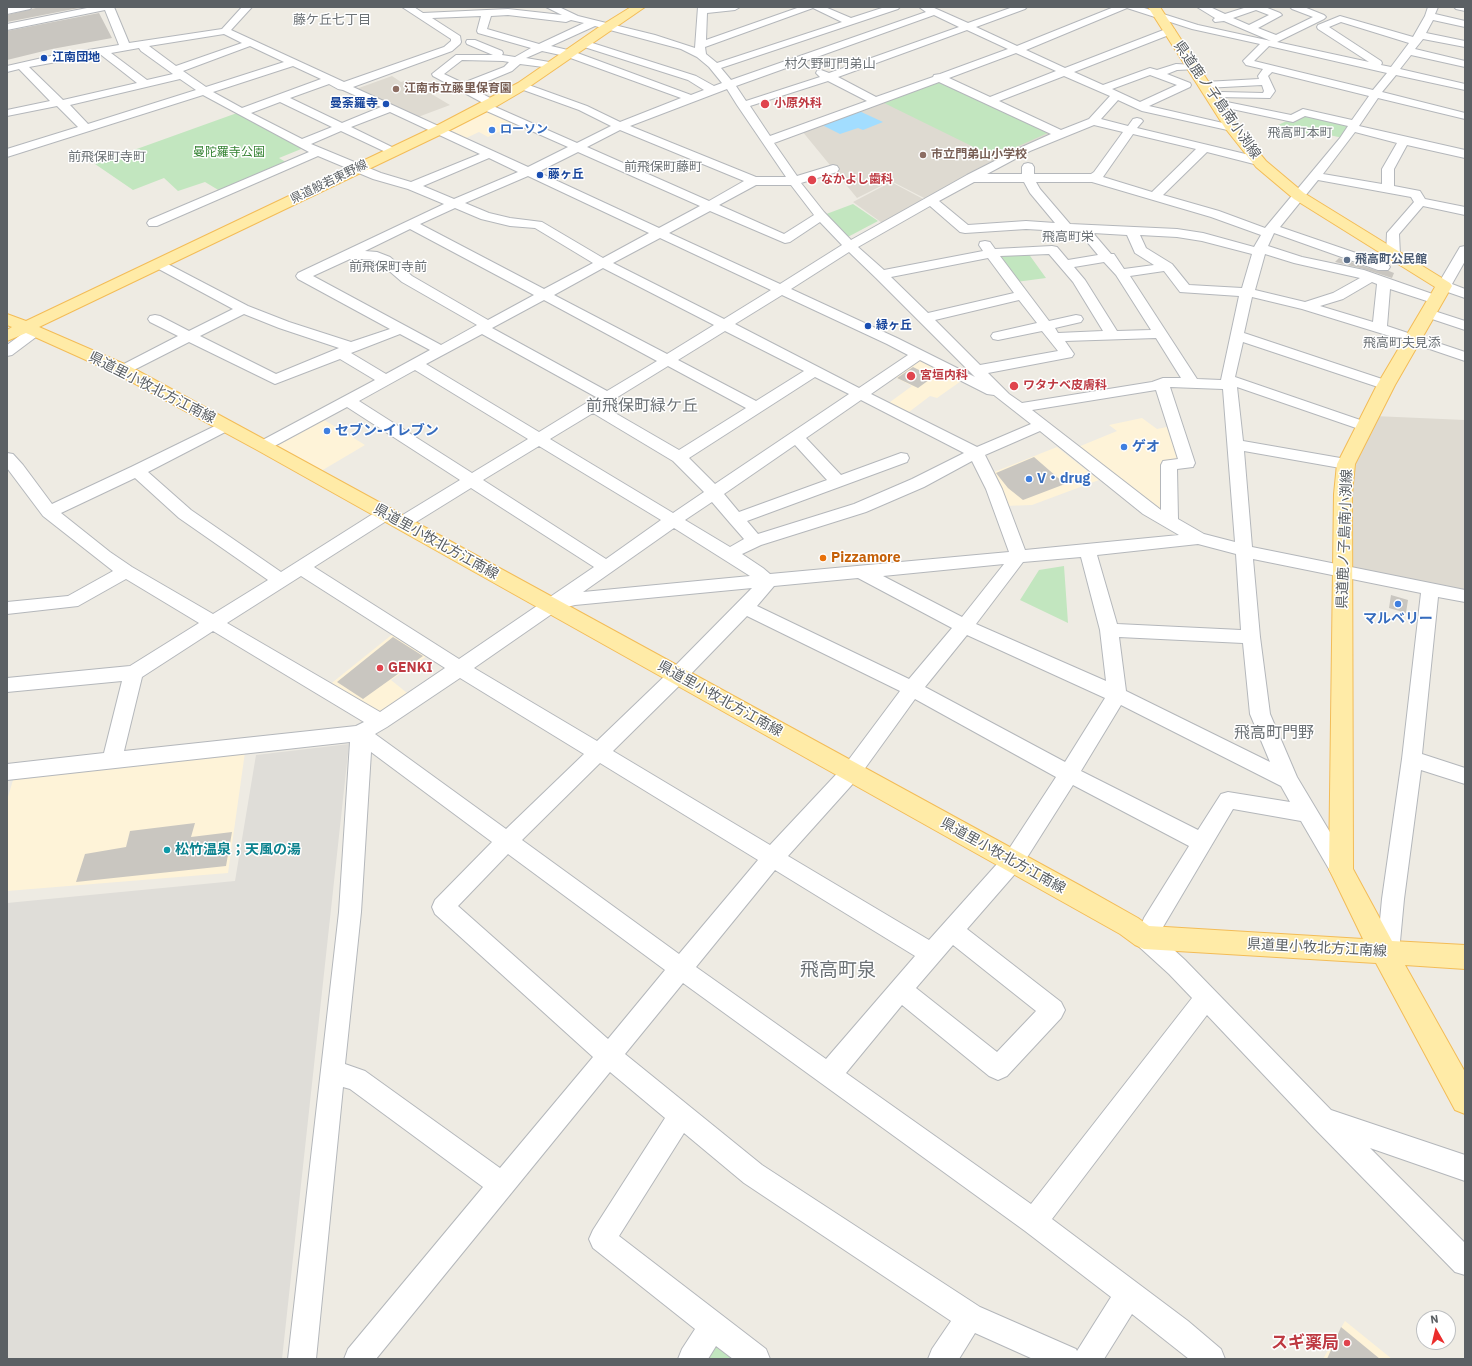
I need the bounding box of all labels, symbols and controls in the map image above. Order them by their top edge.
district label: 藤ケ丘七丁目 [293,12,371,28]
street label: 県道鹿ノ子島南小渕線 [1170,38,1264,162]
place label: 江南団地 [52,51,100,65]
marker: 江南団地 [39,53,49,63]
district label: 村久野町門弟山 [785,56,875,72]
place label: 江南市立藤里保育園 [404,82,512,96]
marker: 江南市立藤里保育園 [391,84,401,94]
place label: 曼荼羅寺 [330,97,378,111]
place label: 小原外科 [774,97,822,111]
marker: 小原外科 [759,98,771,110]
marker: 曼荼羅寺 [381,99,391,109]
place label: ローソン [500,123,548,137]
marker: ローソン [487,125,497,135]
district label: 飛高町本町 [1268,125,1332,141]
park label: 曼陀羅寺公園 [193,146,265,160]
place label: 市立門弟山小学校 [931,148,1027,162]
district label: 前飛保町寺町 [68,149,146,165]
marker: 市立門弟山小学校 [918,150,928,160]
street label: 県道般若東野線 [288,157,370,207]
district label: 前飛保町藤町 [624,159,702,175]
place label: 藤ヶ丘 [548,168,584,182]
marker: 藤ヶ丘 [535,170,545,180]
place label: なかよし歯科 [821,173,893,187]
marker: なかよし歯科 [806,174,818,186]
district label: 飛高町栄 [1042,229,1094,245]
place label: 飛高町公民館 [1355,253,1427,267]
marker: 飛高町公民館 [1342,255,1352,265]
district label: 前飛保町寺前 [349,259,427,275]
place label: 緑ヶ丘 [876,319,912,333]
marker: 緑ヶ丘 [863,321,873,331]
district label: 飛高町夫見添 [1363,335,1441,351]
street label: 県道里小牧北方江南線 [86,349,218,427]
place label: 宮垣内科 [920,369,968,383]
marker: 宮垣内科 [905,370,917,382]
place label: ワタナベ皮膚科 [1023,379,1107,393]
marker: ワタナベ皮膚科 [1008,380,1020,392]
district label: 前飛保町緑ケ丘 [586,396,698,416]
place label: セブン-イレブン [335,423,439,439]
marker: セブン-イレブン [322,426,332,436]
place label: ゲオ [1132,439,1160,455]
marker: ゲオ [1119,442,1129,452]
street label: 県道鹿ノ子島南小渕線 [1334,469,1356,609]
place label: V・drug [1037,471,1090,487]
marker: V・drug [1024,474,1034,484]
street label: 県道里小牧北方江南線 [371,501,501,583]
place label: Pizzamore [831,550,901,566]
marker: Pizzamore [818,553,828,563]
marker: マルベリー [1393,599,1403,609]
place label: マルベリー [1363,611,1433,627]
street label: 県道里小牧北方江南線 [655,658,785,740]
place label: GENKI [388,660,432,676]
marker: GENKI [375,663,385,673]
district label: 飛高町門野 [1234,723,1314,743]
street label: 県道里小牧北方江南線 [938,815,1068,897]
place label: 松竹温泉；天風の湯 [175,842,301,858]
marker: 松竹温泉；天風の湯 [162,845,172,855]
street label: 県道里小牧北方江南線 [1247,936,1387,960]
district label: 飛高町泉 [800,960,876,982]
north arrow [1416,1310,1456,1350]
text: N [1430,1312,1439,1327]
place label: スギ薬局 [1271,1333,1339,1353]
marker: スギ薬局 [1342,1338,1352,1348]

